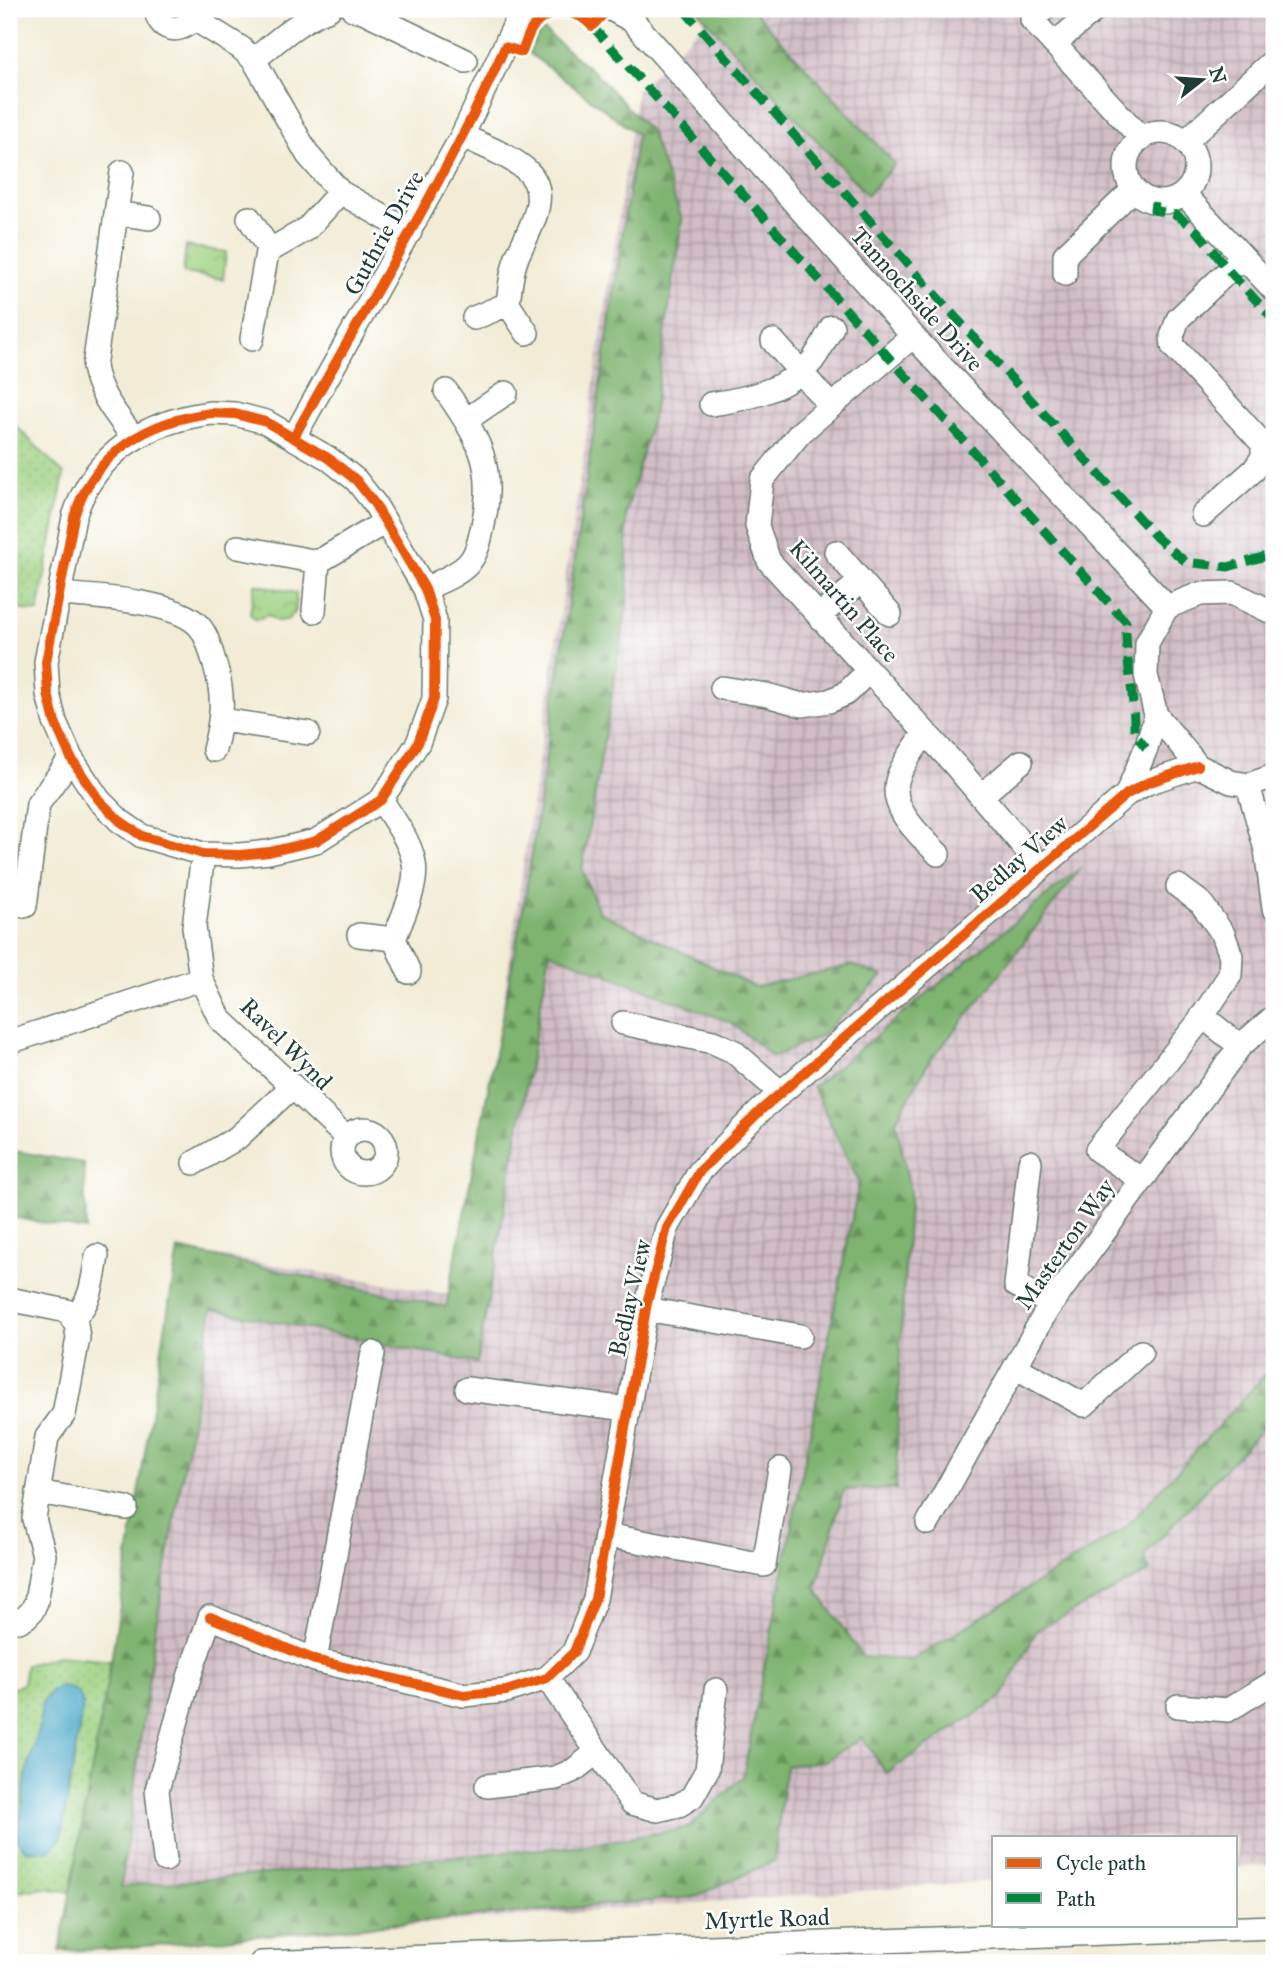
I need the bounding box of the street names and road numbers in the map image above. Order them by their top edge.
street label: Guthrie Drive [337,165,431,301]
street label: Tannochside Drive [844,220,990,378]
street label: Kilmartin Place [782,533,906,669]
street label: Bedlay View [964,808,1075,910]
street label: Ravel Wynd [234,992,338,1096]
street label: Masterton Way [1009,1172,1122,1315]
street label: Bedlay View [602,1235,658,1360]
street label: Myrtle Road [704,1902,830,1936]

